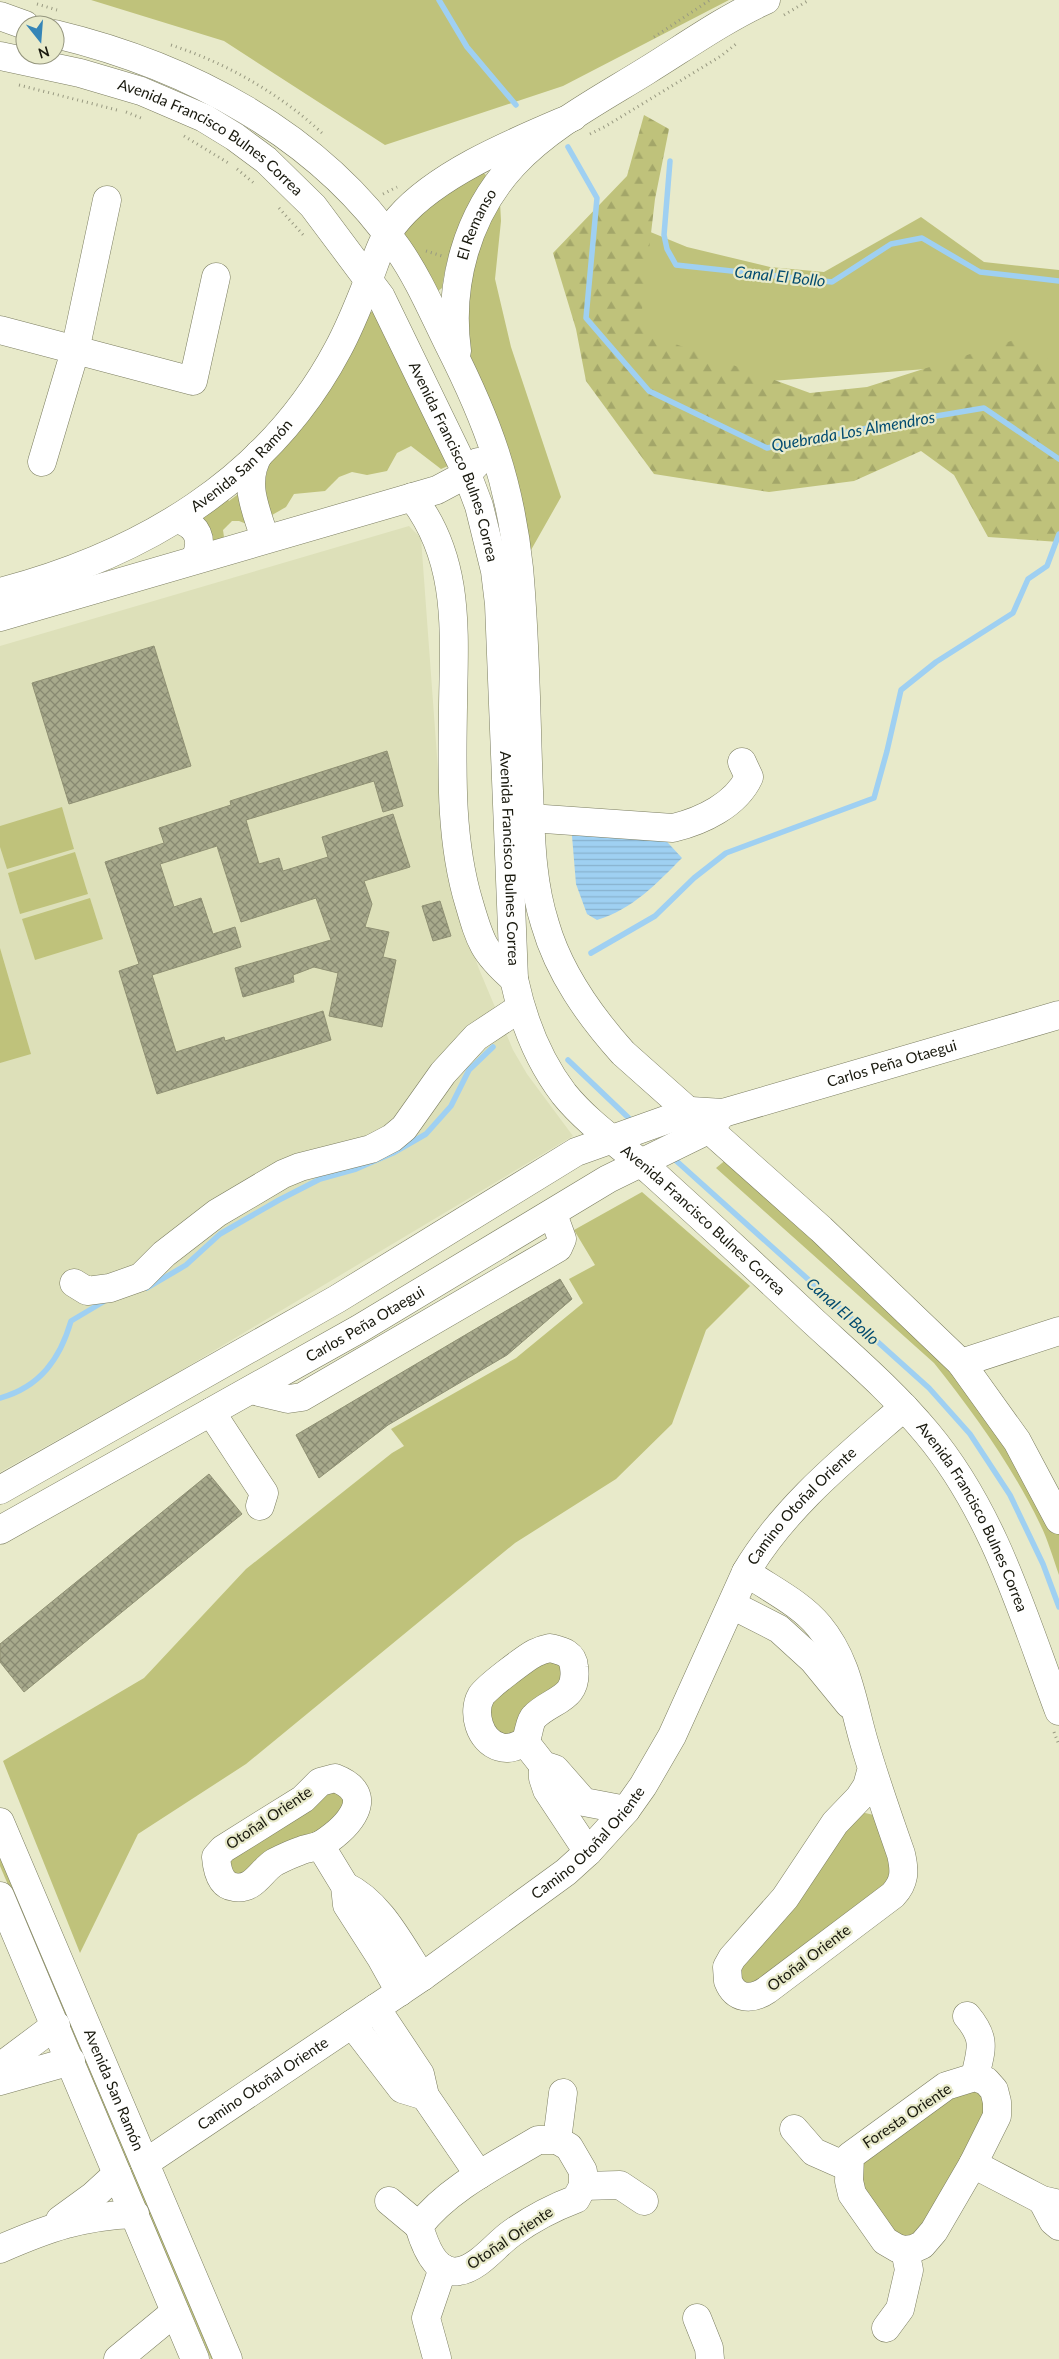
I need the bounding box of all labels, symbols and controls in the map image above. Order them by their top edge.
north arrow [15,15,65,65]
text: N [36,43,52,63]
street label: Avenida Francisco Bulnes Correa [116,75,307,199]
street label: El Remanso [452,185,500,262]
water label: Canal El Bollo [734,261,826,290]
street label: Avenida Francisco Bulnes Correa [406,359,502,564]
water label: Quebrada Los Almendros [770,407,937,454]
street label: Avenida San Ramón [187,415,295,515]
street label: Avenida Francisco Bulnes Correa [497,751,523,966]
street label: Carlos Peña Otaegui [825,1035,959,1090]
street label: Avenida Francisco Bulnes Correa [618,1141,789,1298]
water label: Canal El Bollo [803,1273,884,1348]
street label: Carlos Peña Otaegui [302,1282,427,1365]
street label: Avenida Francisco Bulnes Correa [913,1418,1032,1614]
street label: Camino Otoñal Oriente [743,1443,860,1568]
street label: Otoñal Oriente [222,1782,315,1852]
street label: Camino Otoñal Oriente [527,1782,648,1902]
street label: Otoñal Oriente [763,1920,854,1994]
street label: Avenida San Ramón [81,2026,148,2153]
street label: Camino Otoñal Oriente [194,2033,331,2133]
street label: Foresta Oriente [859,2079,954,2151]
street label: Otoñal Oriente [463,2202,556,2272]

